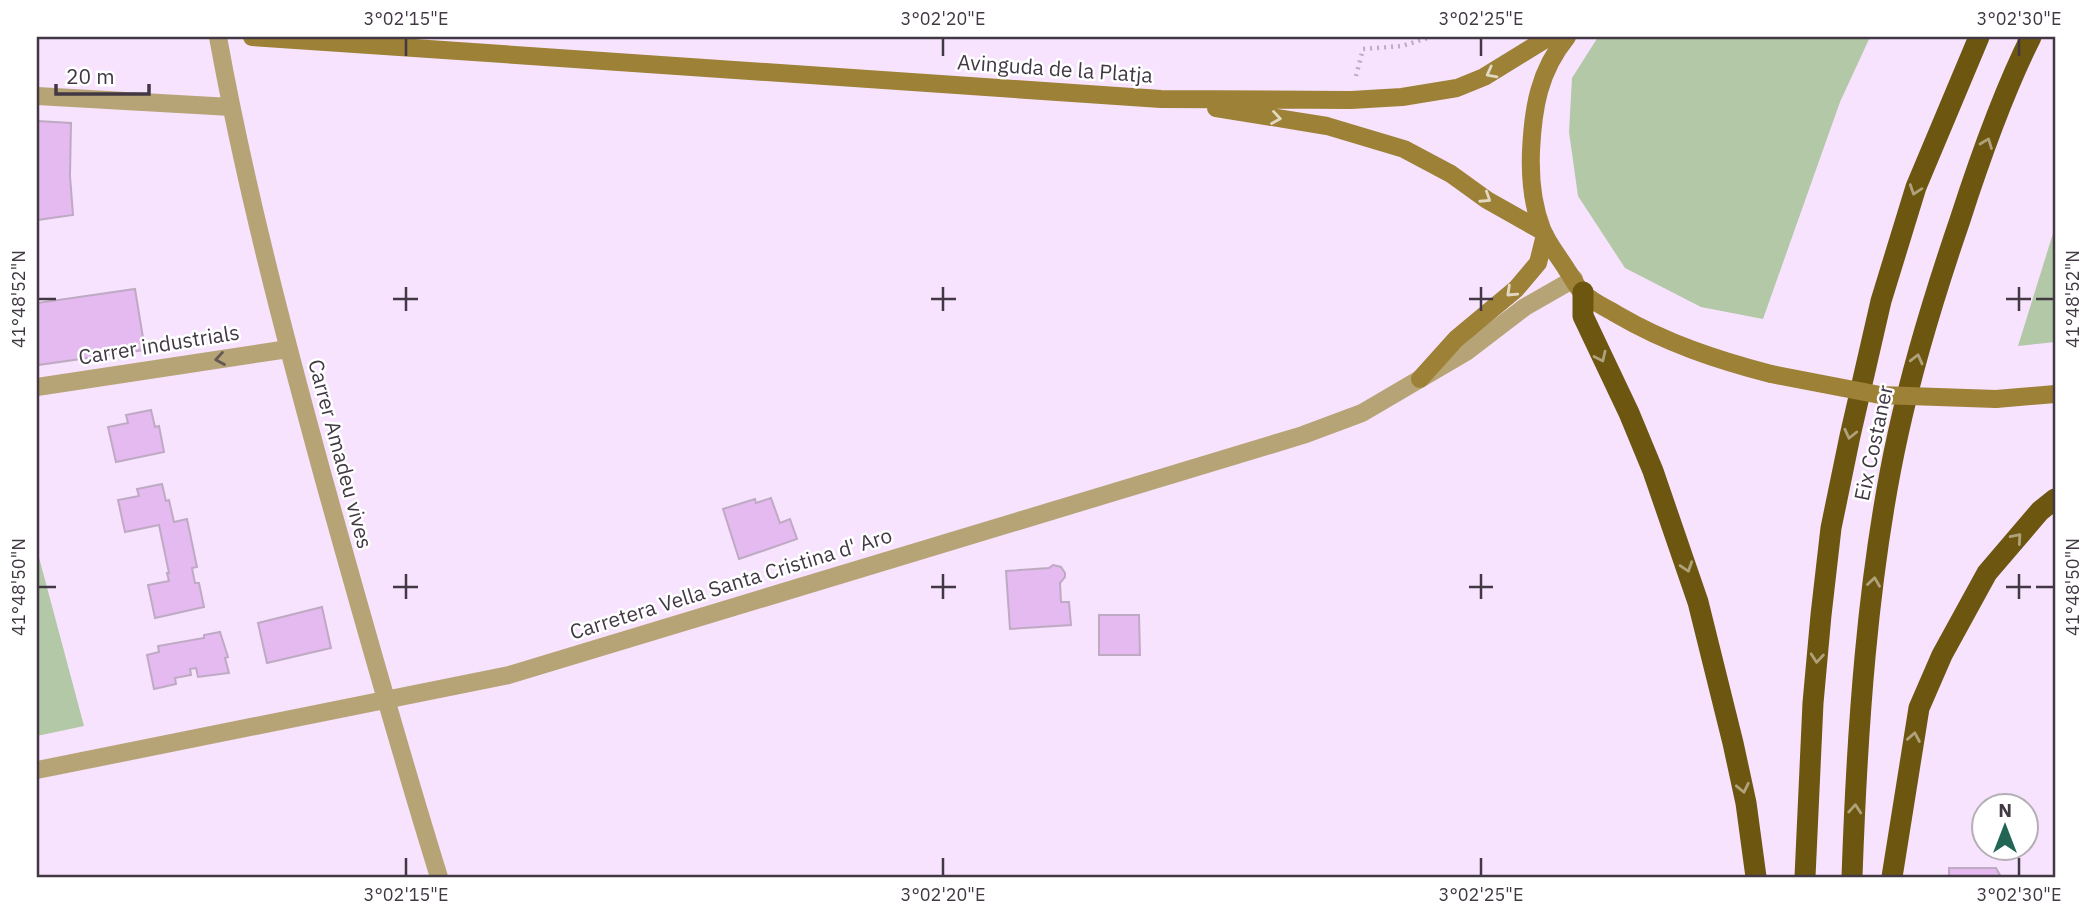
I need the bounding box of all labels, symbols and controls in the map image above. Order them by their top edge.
text: 3°02'15"E [364,7,448,30]
text: 3°02'20"E [901,7,985,30]
text: 3°02'25"E [1439,7,1523,30]
text: 3°02'30"E [1977,7,2061,30]
street label: Avinguda de la Platja [956,47,1154,89]
scale bar [56,52,149,96]
text: 20 m [66,62,115,90]
one-way arrow [1486,65,1498,78]
one-way arrow [1270,111,1282,126]
one-way arrow [1979,138,1993,150]
one-way arrow [1909,184,1923,196]
one-way arrow [1478,190,1491,202]
text: 41°48'52"N [7,250,30,348]
text: 41°48'52"N [2061,250,2084,348]
one-way arrow [1506,284,1519,296]
street label: Carrer industrials [76,317,241,371]
one-way arrow [1593,349,1607,362]
one-way arrow [215,351,226,366]
one-way arrow [1909,353,1923,365]
street label: Carrer Amadeu vives [302,356,380,551]
street label: Eix Costaner [1847,382,1899,503]
one-way arrow [1844,428,1859,440]
street label: Carretera Vella Santa Cristina d' Aro [566,521,895,645]
one-way arrow [2009,533,2021,546]
text: 41°48'50"N [7,538,30,636]
text: 41°48'50"N [2061,538,2084,636]
one-way arrow [1678,561,1693,573]
one-way arrow [1866,577,1881,588]
one-way arrow [1810,653,1825,664]
one-way arrow [1906,731,1921,743]
one-way arrow [1734,781,1749,793]
north arrow [1969,792,2039,862]
text: N [1998,798,2012,822]
one-way arrow [1847,803,1862,814]
text: 3°02'15"E [364,883,448,906]
text: 3°02'20"E [901,883,985,906]
text: 3°02'25"E [1439,883,1523,906]
text: 3°02'30"E [1977,883,2061,906]

